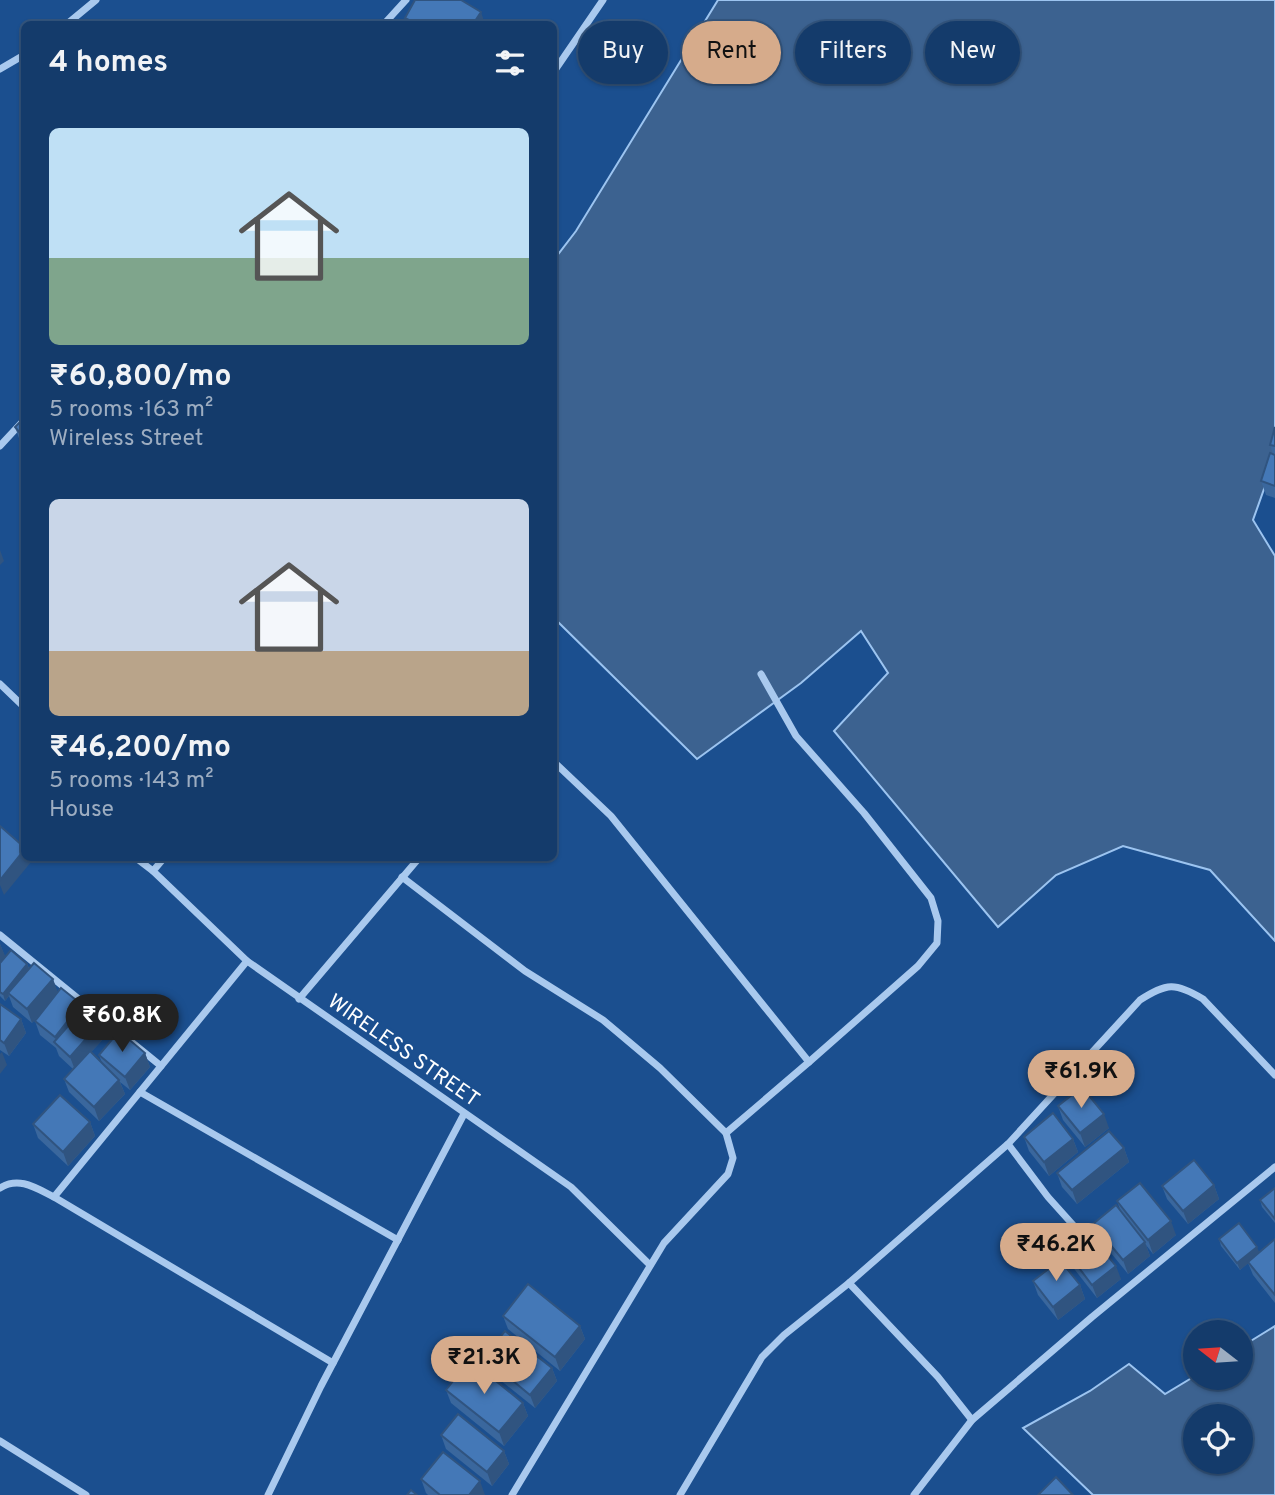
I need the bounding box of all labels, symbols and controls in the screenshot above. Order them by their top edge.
chip: Buy [578,21,668,84]
chip: Rent [682,21,781,84]
chip: Filters [795,21,911,84]
chip: New [925,21,1020,84]
icon: filters [491,44,529,82]
text: 4 homes [49,45,168,82]
icon: home [226,173,352,299]
text: ₹60,800/mo [49,359,231,396]
text: 5 rooms · 163 m² [49,396,213,425]
text: Wireless Street [49,425,203,454]
icon: home [226,544,352,670]
text: ₹46,200/mo [49,730,231,767]
text: 5 rooms · 143 m² [49,767,214,796]
text: House [49,796,114,825]
street label: WIRELESS STREET [322,989,484,1114]
pin: ₹60.8K [65,995,179,1054]
text: ₹60.8K [82,1002,162,1031]
pin: ₹61.9K [1024,1050,1138,1110]
text: ₹61.9K [1044,1058,1118,1087]
pin: ₹46.2K [999,1224,1113,1283]
text: ₹46.2K [1016,1231,1096,1260]
north arrow [1183,1320,1253,1390]
map controls [1183,1320,1253,1474]
pin: ₹21.3K [427,1336,541,1396]
text: ₹21.3K [447,1344,521,1373]
button: locate [1183,1404,1253,1474]

